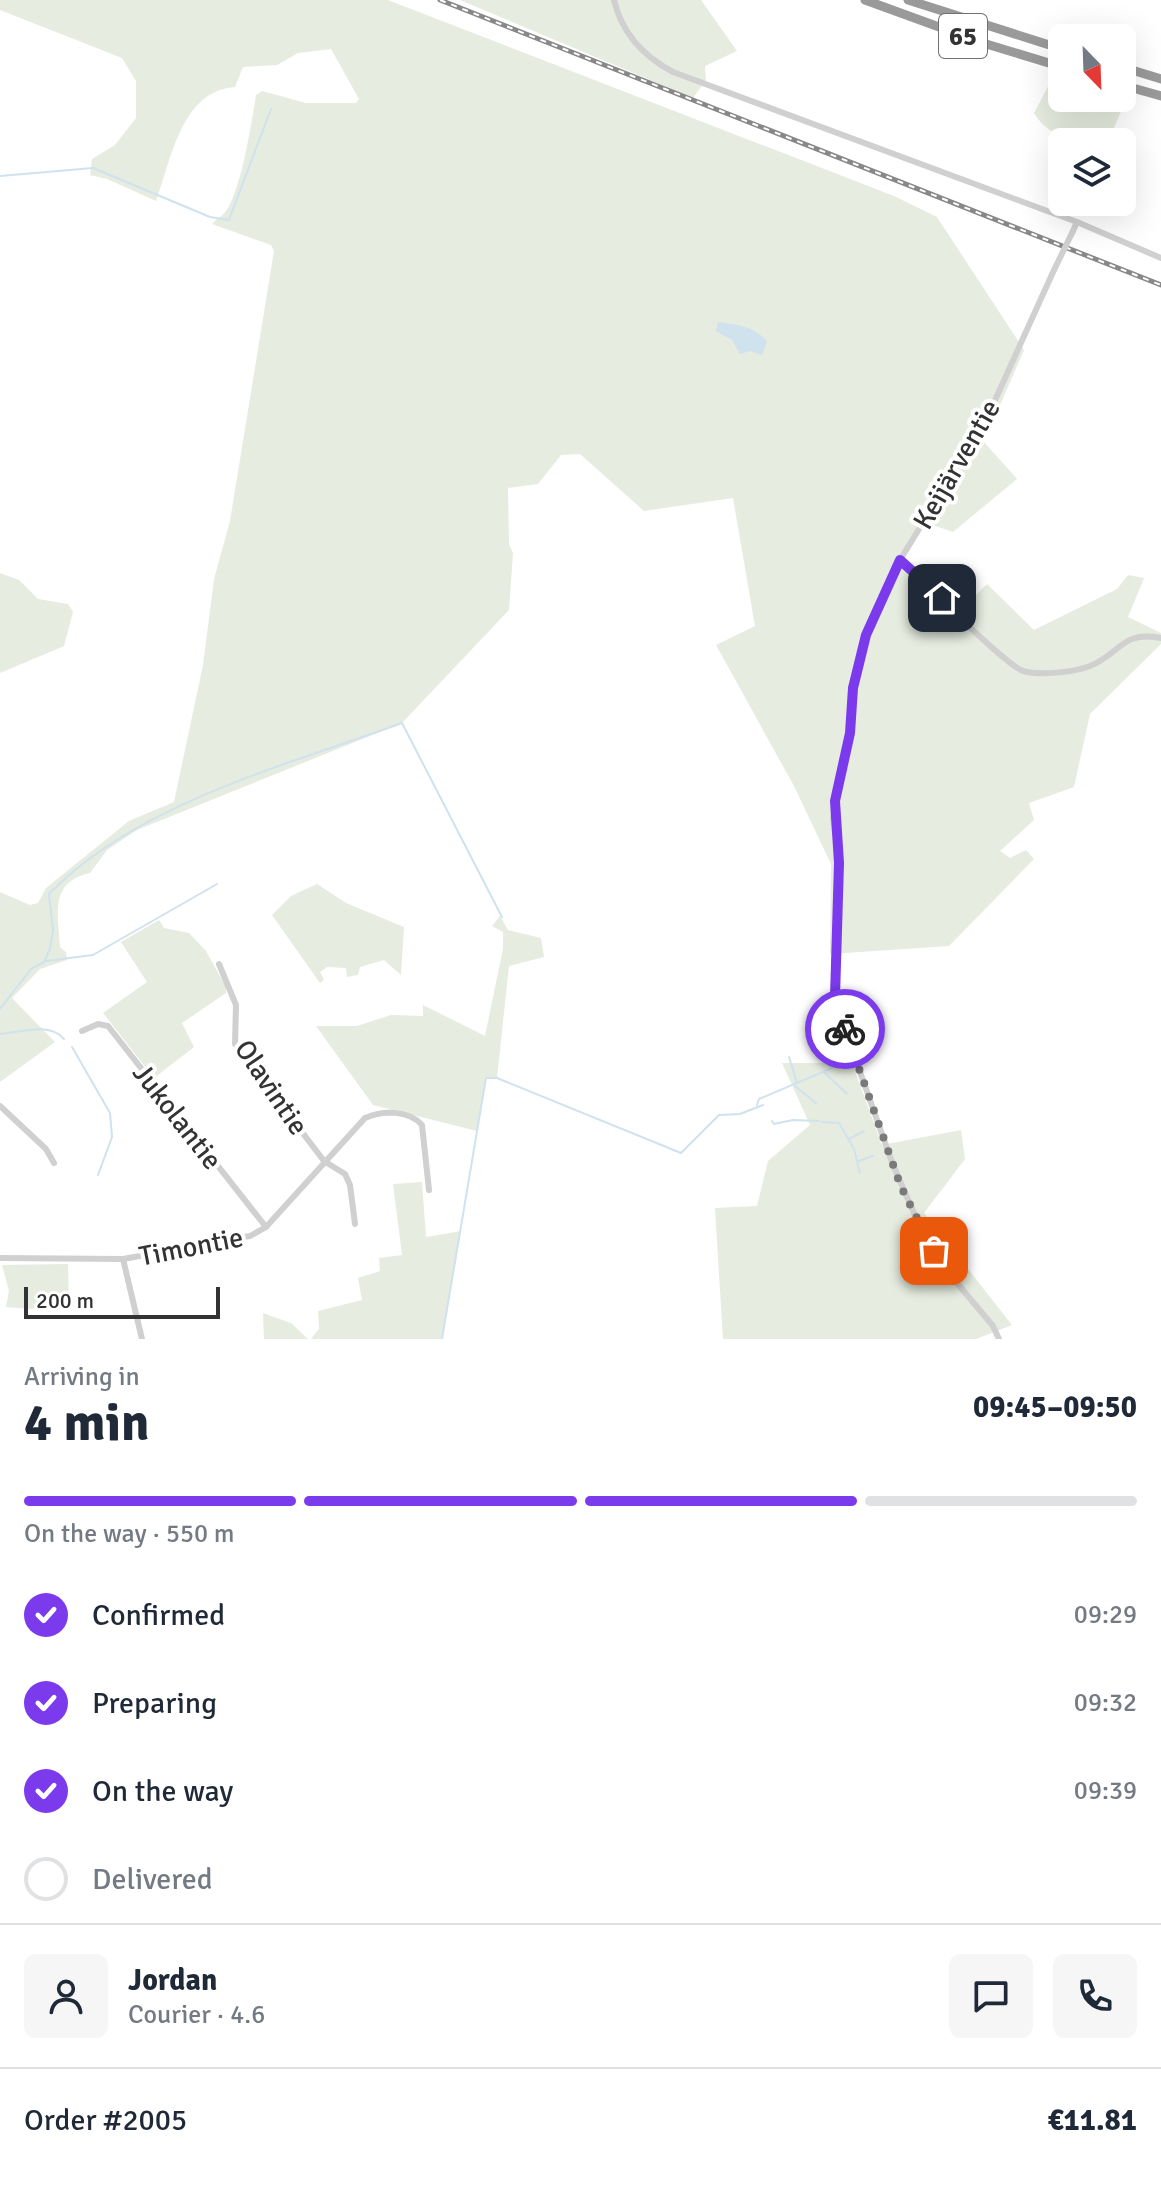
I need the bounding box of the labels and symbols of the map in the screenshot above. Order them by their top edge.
road number: 65 [939,14,987,58]
north arrow [1048,24,1136,112]
street label: Keijärventie [906,394,1008,535]
pin [908,564,976,632]
courier [805,989,885,1069]
street label: Olavintie [227,1034,315,1142]
street label: Jukolantie [125,1057,229,1176]
pin [900,1217,968,1285]
street label: Timontie [136,1220,246,1274]
scale bar [24,1283,220,1319]

